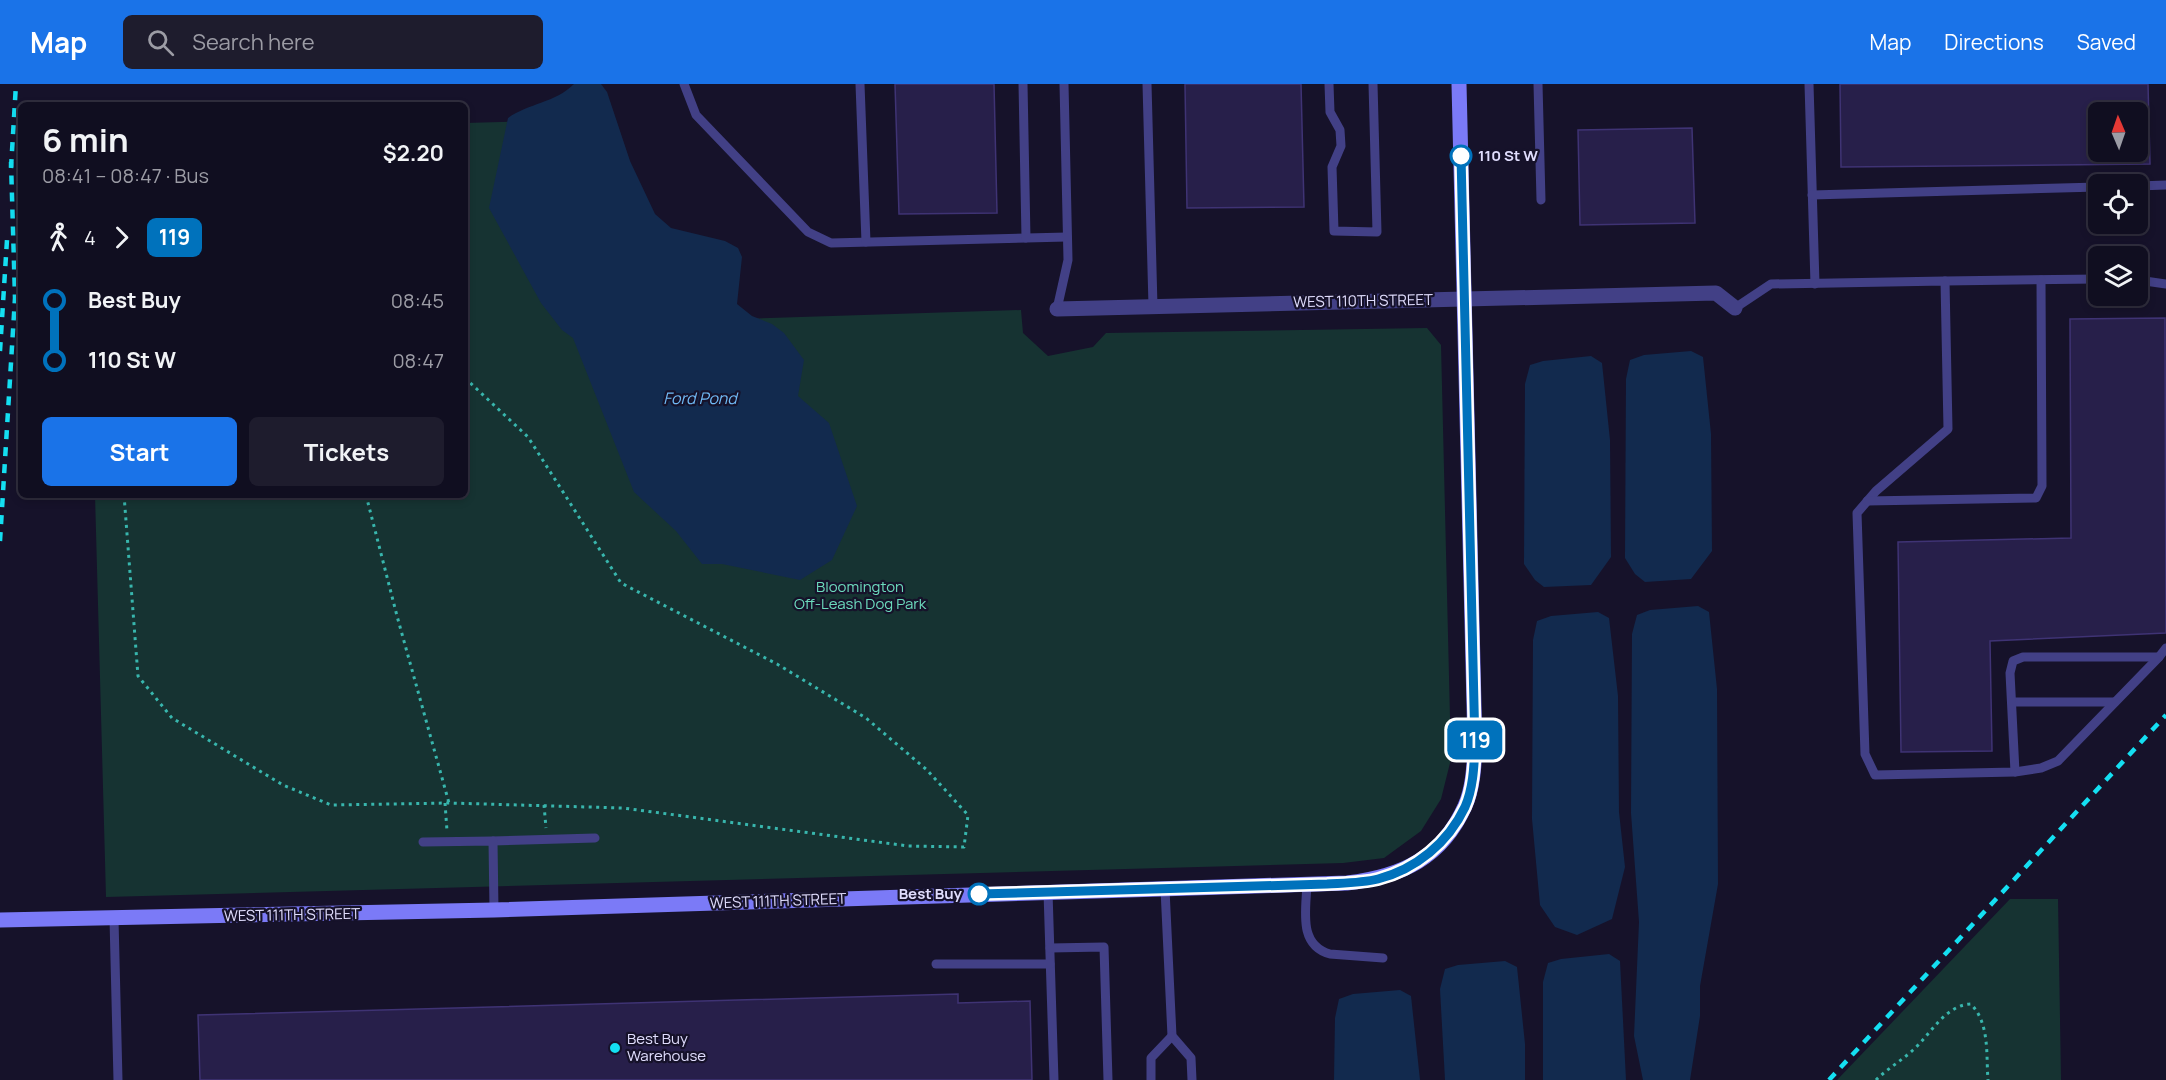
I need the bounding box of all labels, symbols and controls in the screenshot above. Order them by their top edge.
search box [123,15,543,69]
text: Map [30,23,87,61]
icon: search [144,26,177,59]
text: Search here [192,27,315,57]
text: Map [1870,28,1911,56]
text: Directions [1944,28,2044,56]
text: Saved [2077,28,2136,56]
north arrow [2088,102,2148,162]
map controls [2088,102,2148,306]
text: 6 min [42,117,129,162]
text: $2.20 [383,138,444,168]
marker: 110 St W [1450,145,1472,167]
place label: 110 St W [1478,145,1538,166]
text: 08:41 – 08:47 · Bus [42,162,209,189]
button: locate [2088,174,2148,234]
icon: walk [42,221,75,254]
icon: forward [105,221,138,254]
text: 119 [159,223,190,251]
text: 4 [84,224,96,251]
button: layers [2088,246,2148,306]
text: Best Buy [88,285,181,315]
text: 08:45 [391,287,444,314]
street label: WEST 110TH STREET [1293,289,1433,312]
text: 110 St W [88,345,176,375]
text: 08:47 [392,347,444,374]
water label: Ford Pond [663,387,739,409]
button: Start [42,417,237,486]
button: Tickets [249,417,444,486]
park label: Bloomington Off-Leash Dog Park [794,576,927,614]
line badge: 119 [1440,720,1510,760]
text: 119 [1459,726,1491,754]
place label: Best Buy [899,883,963,904]
marker: Best Buy [968,883,990,905]
street label: WEST 111TH STREET [709,888,847,913]
street label: WEST 111TH STREET [224,903,360,926]
place label: Best Buy Warehouse [627,1028,706,1066]
marker: Best Buy Warehouse [608,1041,622,1055]

